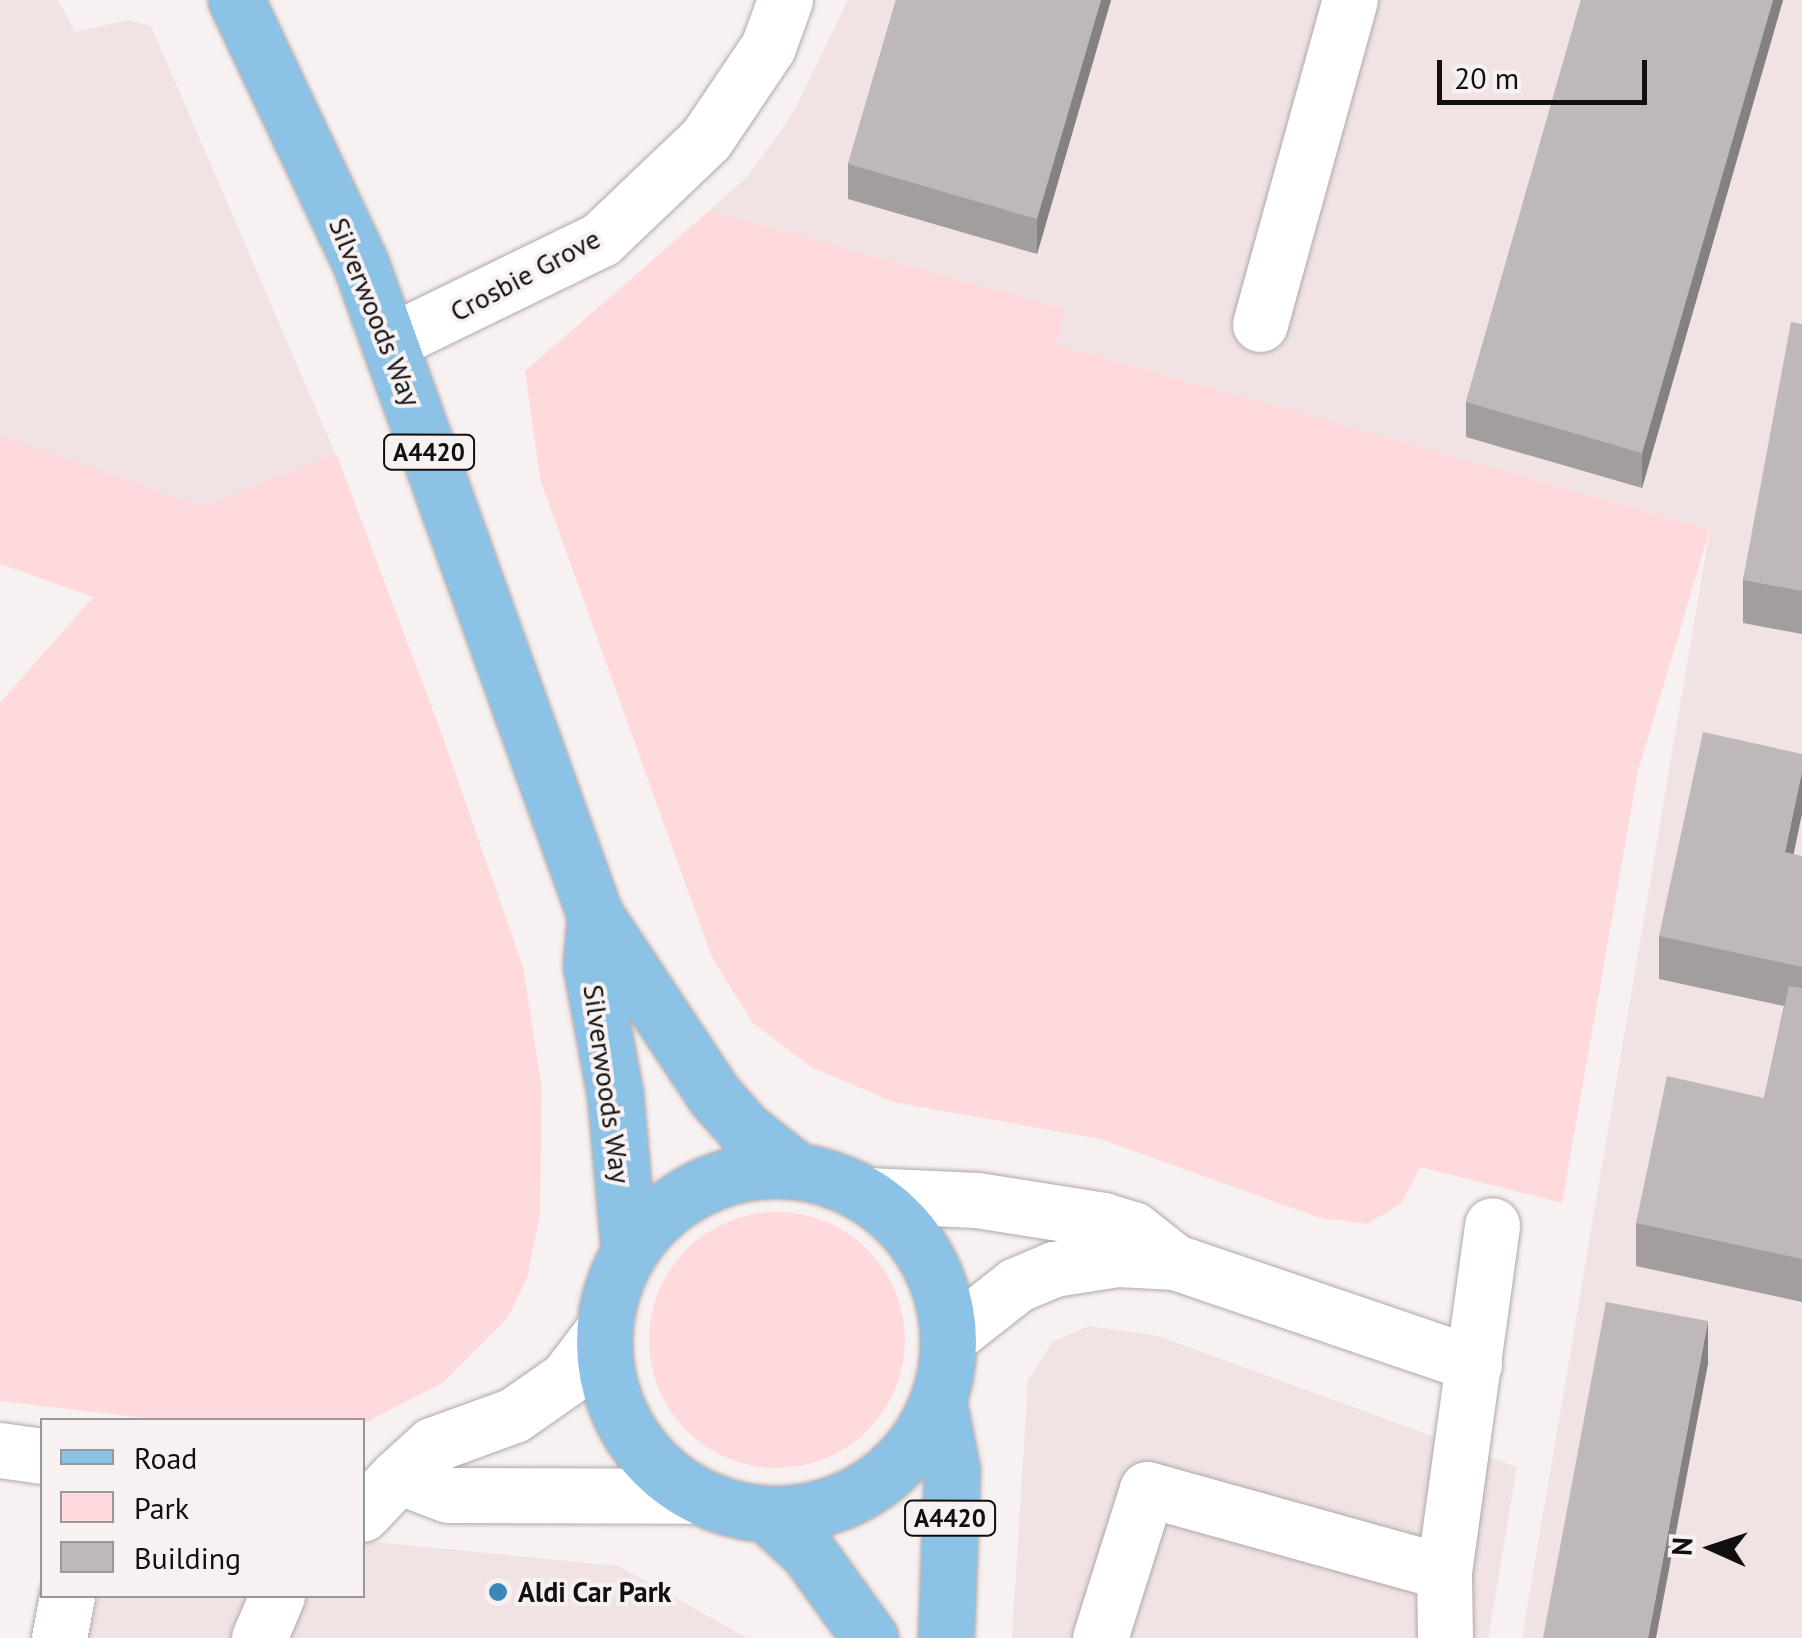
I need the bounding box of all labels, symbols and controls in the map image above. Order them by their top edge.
scale bar [1442,40,1652,102]
text: 20 m [1454,58,1519,97]
street label: Silverwoods Way [322,212,428,412]
street label: Crosbie Grove [444,221,606,329]
road number: A4420 [382,432,476,472]
street label: Silverwoods Way [576,982,638,1186]
legend [40,1418,365,1598]
text: Road [134,1438,198,1477]
text: Park [134,1488,189,1527]
road number: A4420 [902,1498,998,1538]
north arrow [1662,1498,1762,1598]
text: N [1663,1536,1700,1557]
text: Building [134,1538,241,1577]
place label: Aldi Car Park [518,1575,672,1609]
marker: Aldi Car Park [487,1581,509,1603]

